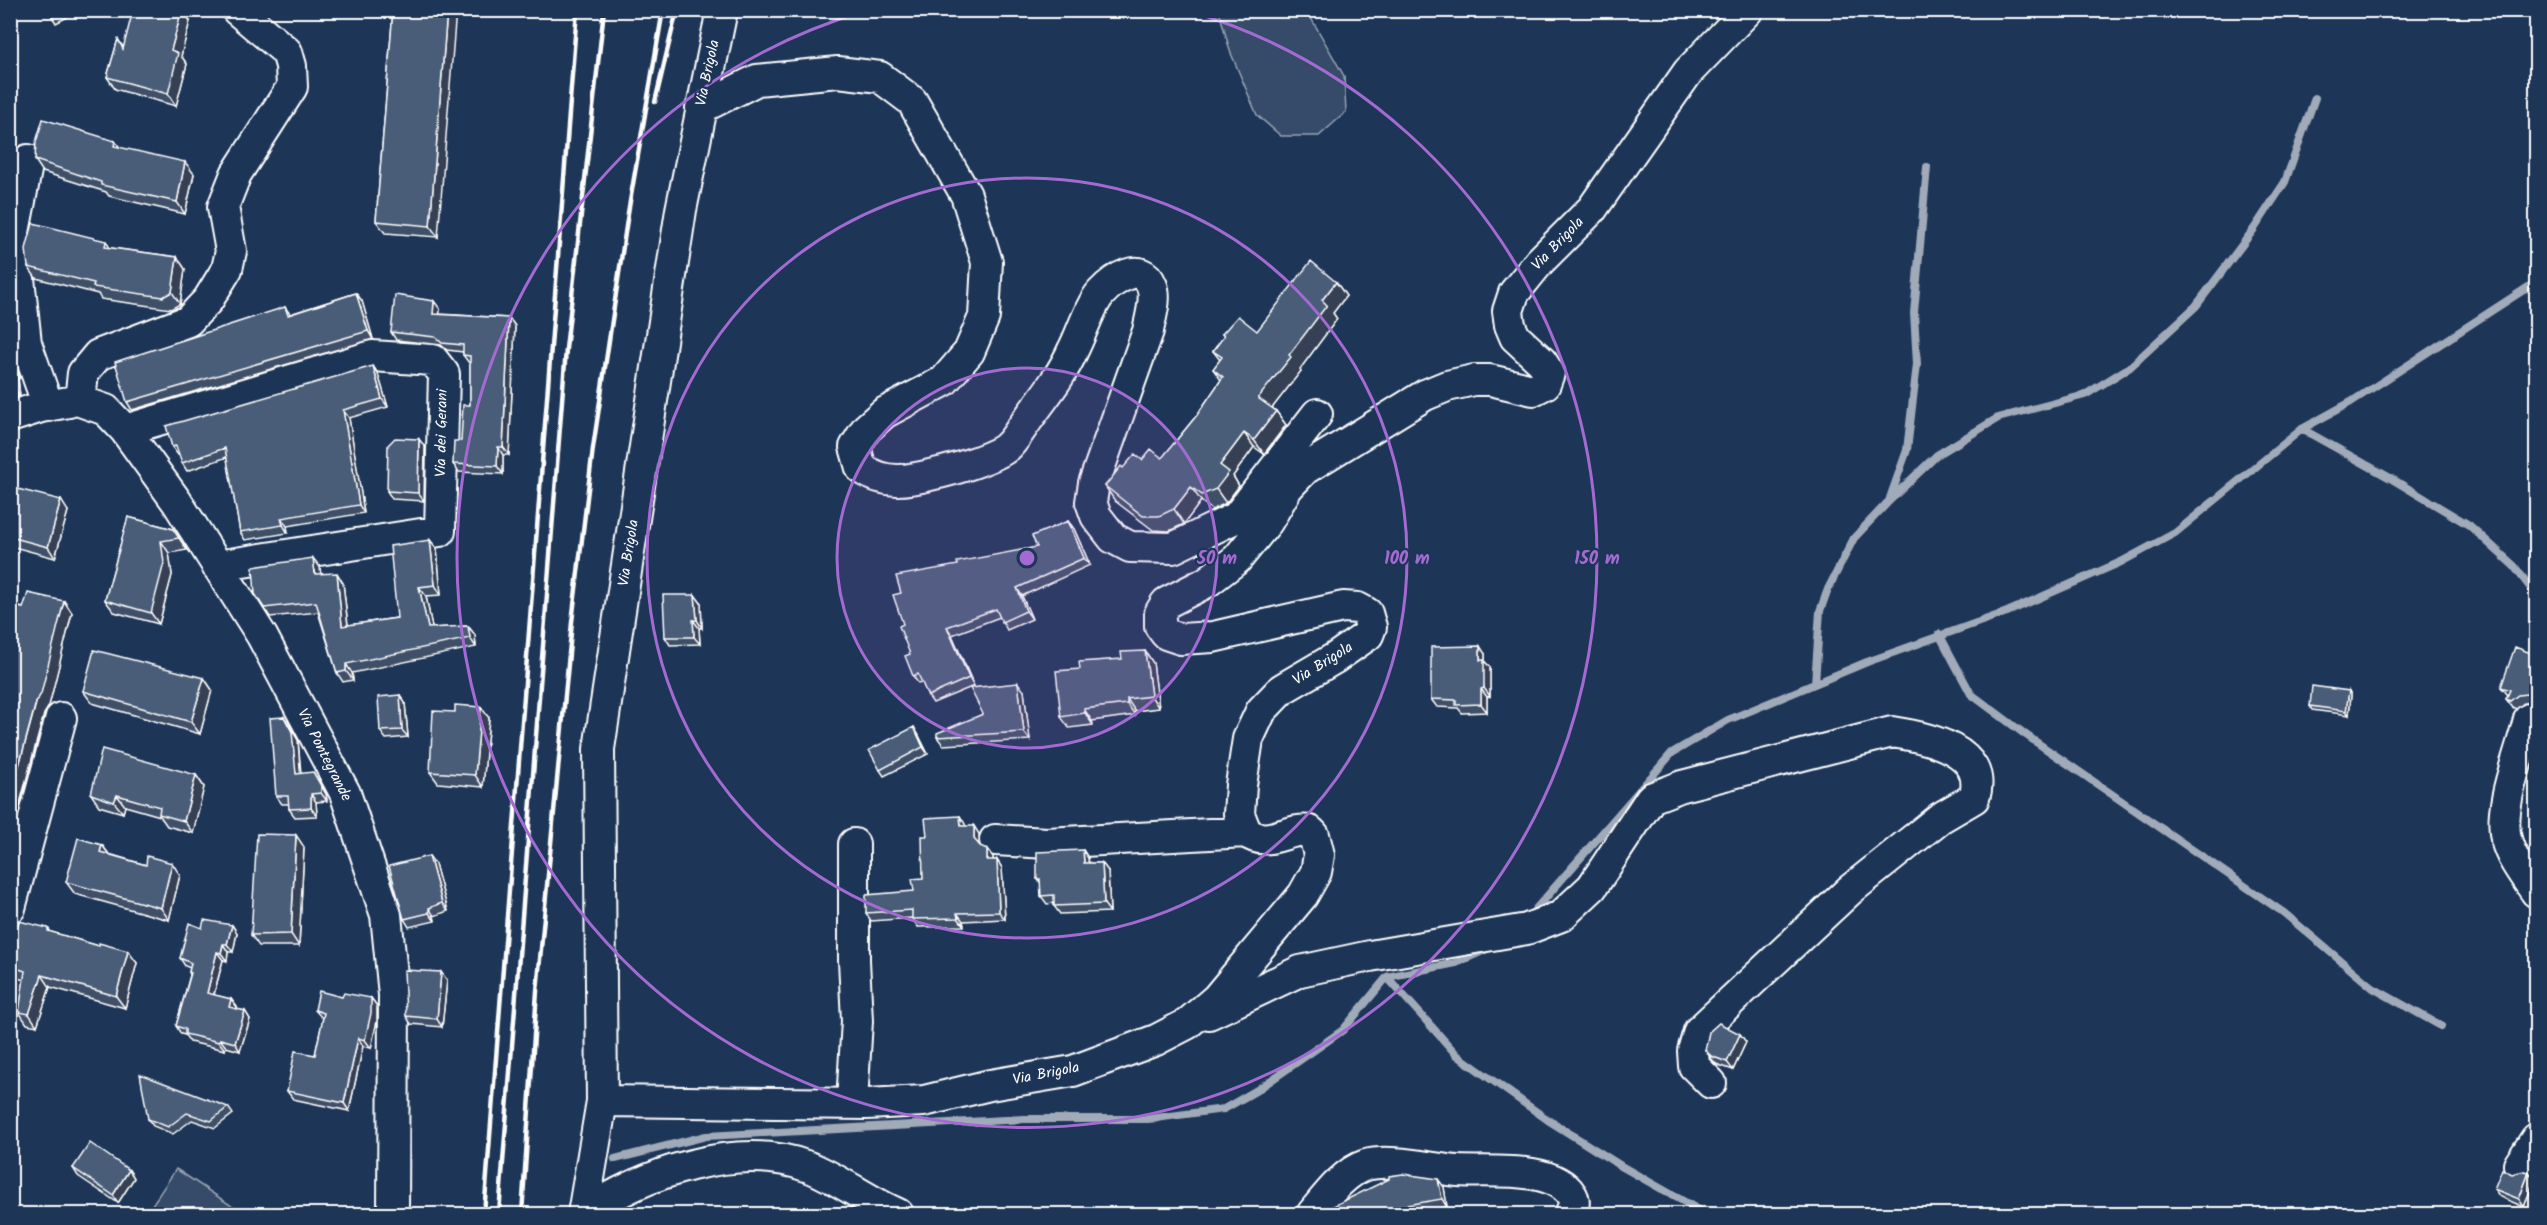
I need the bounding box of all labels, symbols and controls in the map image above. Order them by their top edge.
street label: Via Brigola [689,38,727,108]
street label: Via Brigola [1526,211,1590,277]
street label: Via dei Gerani [429,387,455,477]
street label: Via Brigola [612,518,646,588]
text: 50 m [1196,545,1237,574]
text: 100 m [1384,545,1430,574]
text: 150 m [1574,545,1620,574]
centre of rings [1017,548,1037,568]
street label: Via Brigola [1288,636,1358,692]
street label: Via Pontegrande [290,704,358,806]
street label: Via Brigola [1011,1056,1081,1092]

